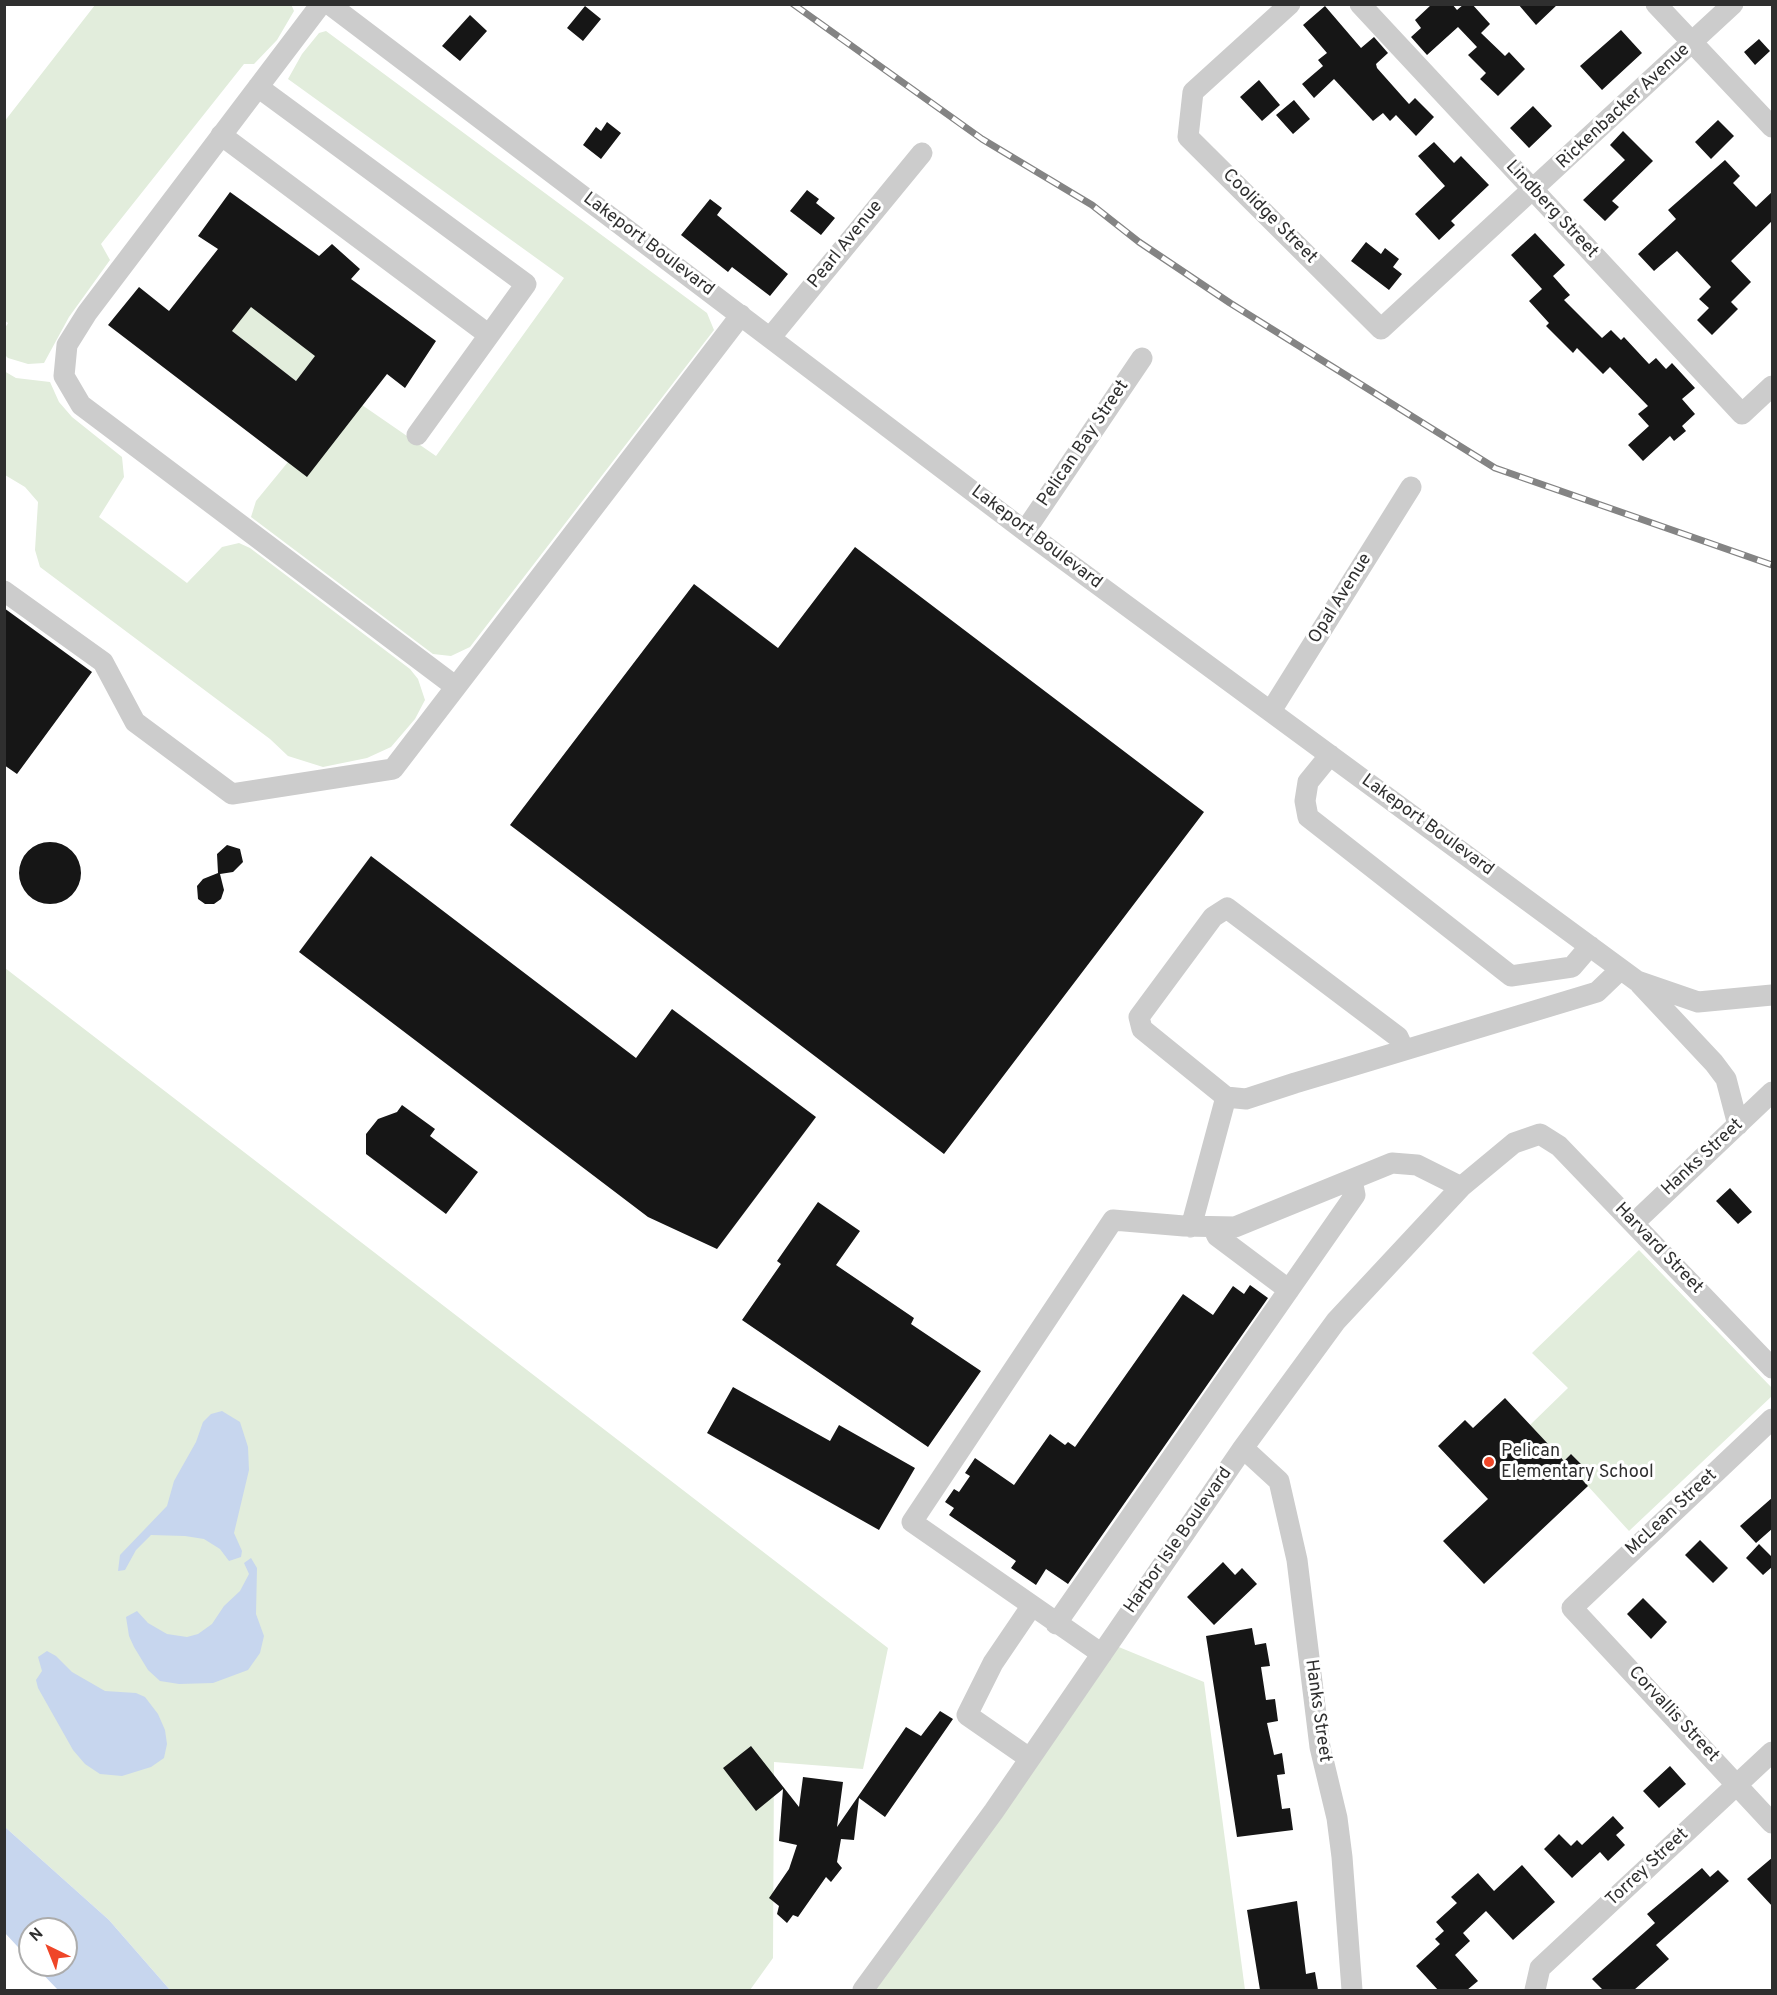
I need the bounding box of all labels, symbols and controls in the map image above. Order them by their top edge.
street label: Rickenbacker Avenue [1553,40,1695,174]
street label: Lindberg Street [1500,157,1602,263]
street label: Coolidge Street [1217,165,1321,269]
street label: Lakeport Boulevard [578,189,718,301]
street label: Pearl Avenue [804,197,888,293]
street label: Pelican Bay Street [1034,377,1134,511]
street label: Lakeport Boulevard [966,482,1106,594]
street label: Opal Avenue [1305,550,1377,648]
street label: Lakeport Boulevard [1357,771,1497,881]
street label: Hanks Street [1658,1115,1748,1201]
street label: Harvard Street [1609,1199,1707,1299]
place label: Pelican Elementary School [1501,1441,1654,1484]
marker: Pelican Elementary School [1482,1455,1496,1469]
street label: Harbor Isle Boulevard [1120,1464,1238,1618]
street label: McLean Street [1622,1465,1722,1561]
street label: Hanks Street [1299,1658,1335,1764]
street label: Corvallis Street [1623,1663,1723,1767]
street label: Torrey Street [1602,1824,1694,1912]
north arrow [18,1917,78,1977]
text: N [26,1924,48,1947]

